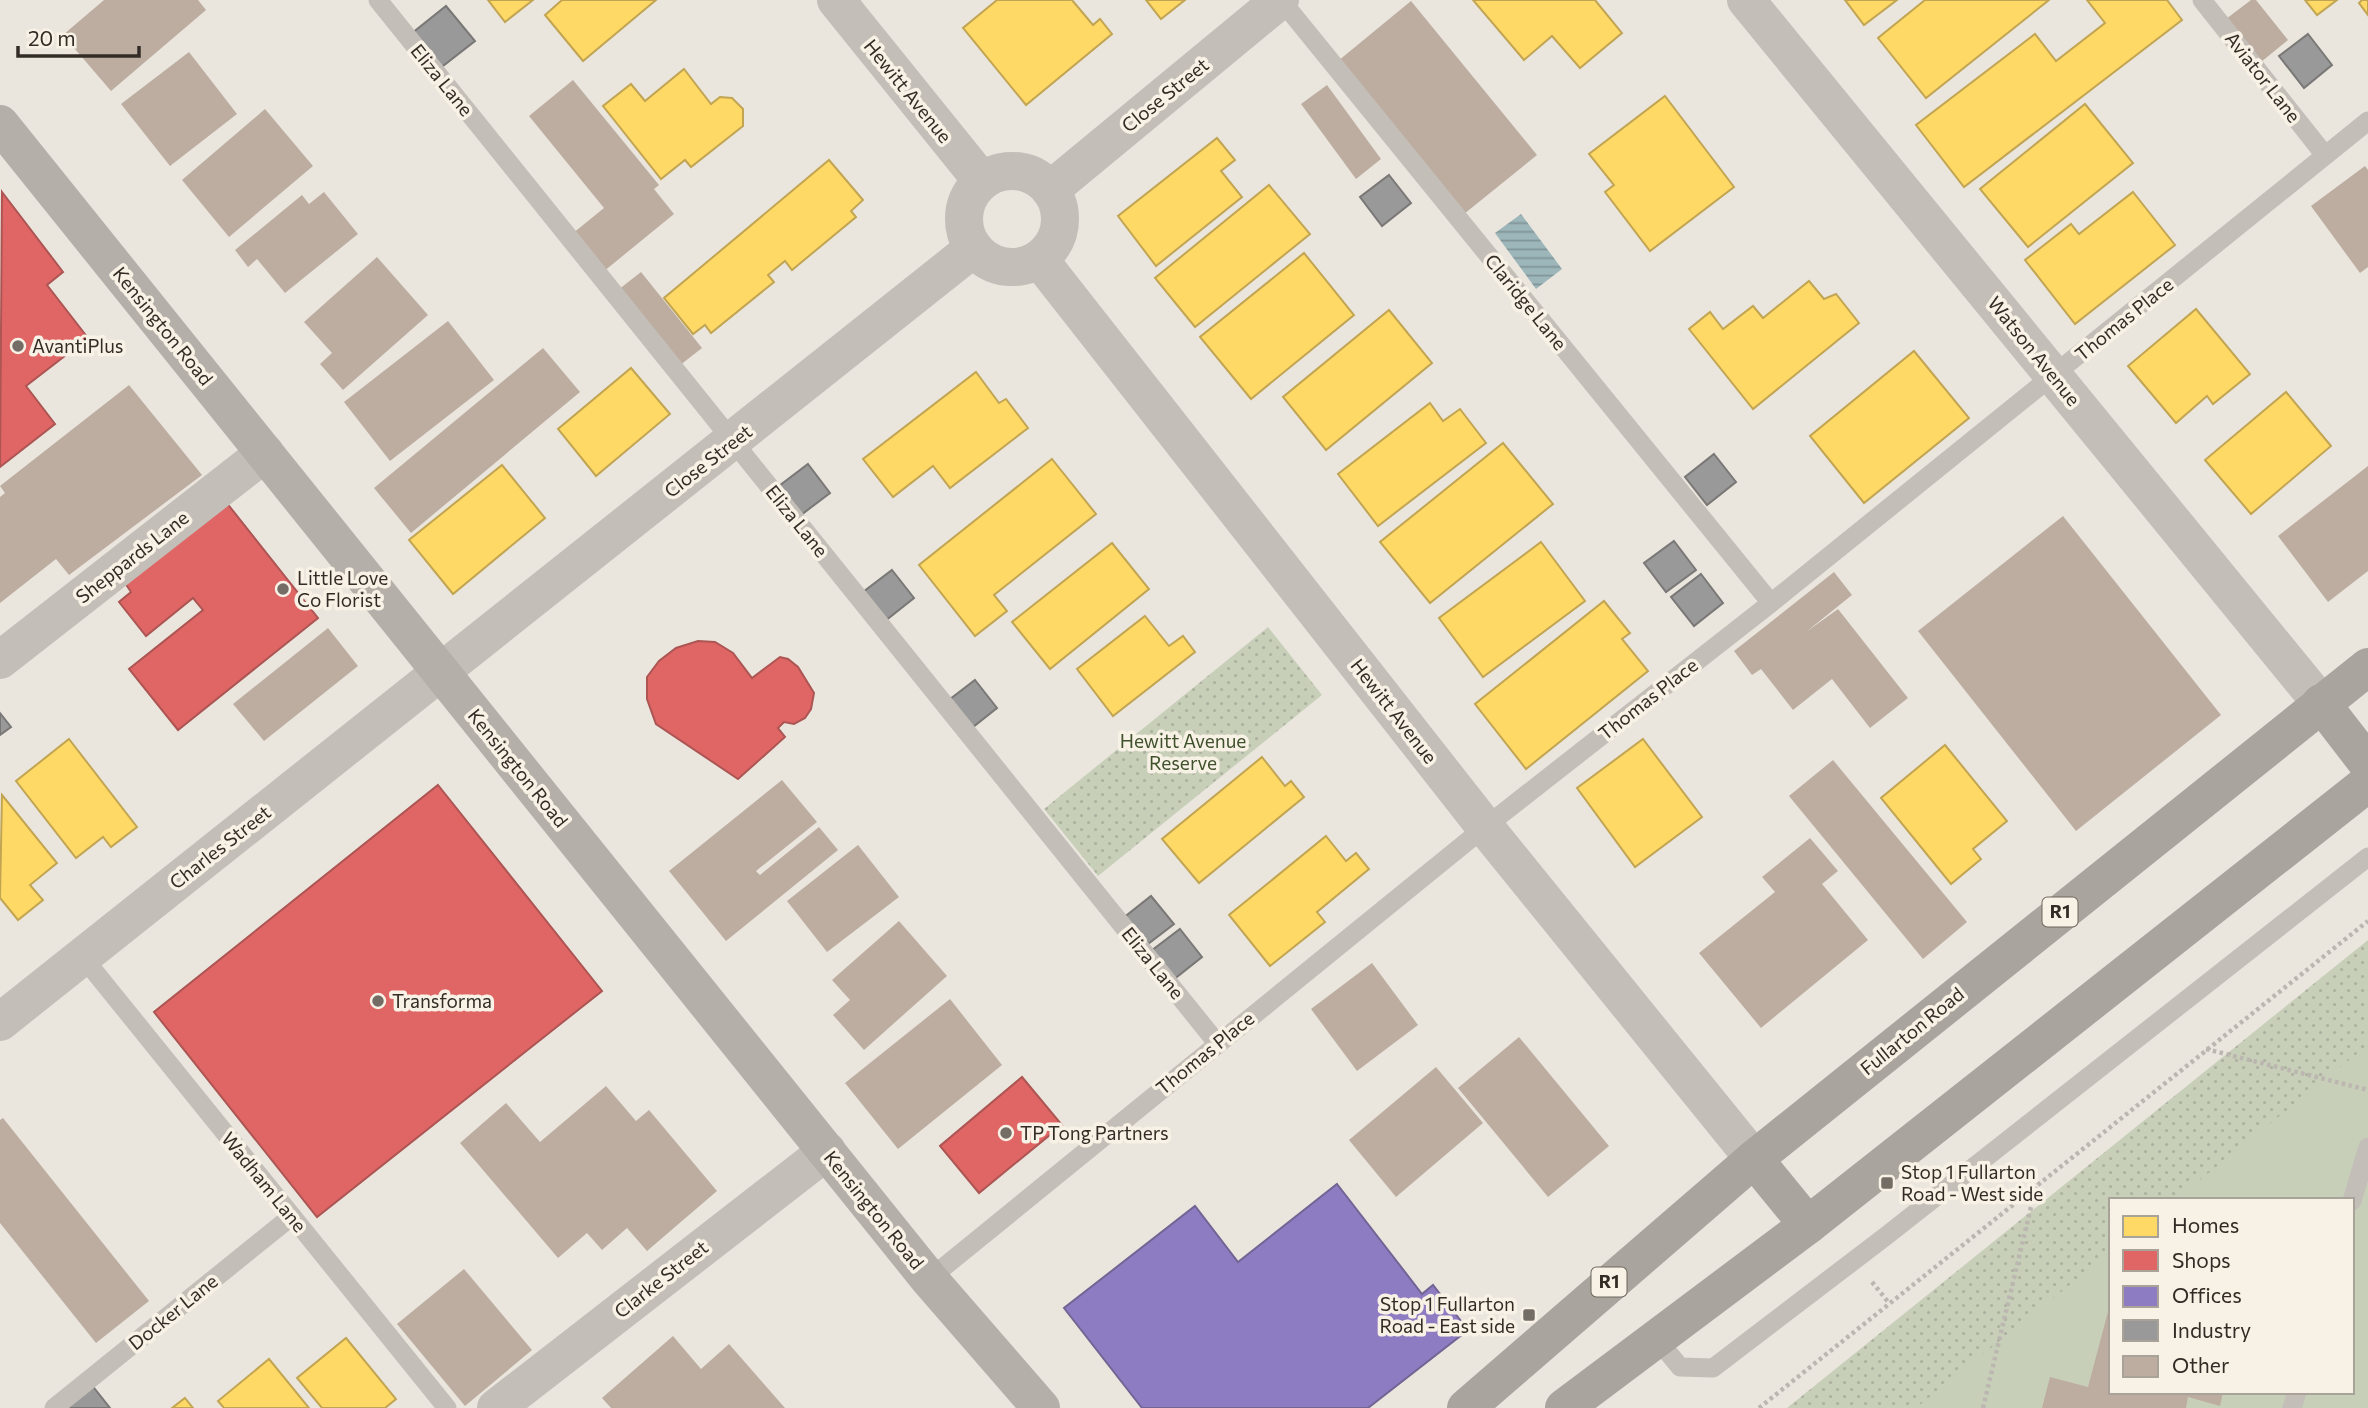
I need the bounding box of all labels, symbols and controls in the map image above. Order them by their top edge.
scale bar [18,14,138,58]
text: 20 m [28,25,76,50]
street label: Aviator Lane [2221,27,2306,127]
street label: Hewitt Avenue [860,34,957,147]
street label: Eliza Lane [406,39,478,120]
street label: Close Street [1117,52,1213,137]
street label: Claridge Lane [1481,249,1572,354]
street label: Kensington Road [109,262,218,390]
street label: Thomas Place [2070,272,2177,365]
street label: Watson Avenue [1983,291,2085,410]
place label: AvantiPlus [32,334,123,357]
marker: AvantiPlus [10,338,26,354]
street label: Close Street [659,419,756,502]
street label: Eliza Lane [761,480,833,561]
street label: Sheppards Lane [71,505,193,608]
place label: Little Love Co Florist [297,566,388,611]
marker: Little Love Co Florist [275,581,291,597]
street label: Thomas Place [1594,653,1702,744]
street label: Hewitt Avenue [1346,654,1442,768]
street label: Kensington Road [464,704,573,832]
park label: Hewitt Avenue Reserve [1120,729,1246,774]
street label: Charles Street [164,800,275,893]
road number: R1 [2042,897,2078,926]
street label: Eliza Lane [1117,922,1189,1003]
street label: Fullarton Road [1855,982,1968,1079]
place label: Transforma [392,989,492,1012]
marker: Transforma [370,993,386,1009]
street label: Thomas Place [1151,1006,1258,1099]
place label: TP Tong Partners [1020,1121,1169,1144]
marker: TP Tong Partners [998,1125,1014,1141]
street label: Wadham Lane [217,1127,312,1236]
street label: Kensington Road [820,1146,929,1274]
place label: Stop 1 Fullarton Road - West side [1901,1160,2043,1205]
marker: Stop 1 Fullarton Road - West side [1879,1175,1895,1191]
legend [2109,1198,2354,1394]
text: Homes [2172,1212,2239,1237]
street label: Clarke Street [609,1235,712,1322]
text: Shops [2172,1247,2231,1272]
road number: R1 [1592,1268,1626,1296]
street label: Docker Lane [124,1269,222,1354]
text: Offices [2172,1282,2242,1307]
place label: Stop 1 Fullarton Road - East side [1380,1292,1515,1337]
marker: Stop 1 Fullarton Road - East side [1521,1307,1537,1323]
text: Industry [2172,1317,2251,1342]
text: Other [2172,1352,2229,1377]

